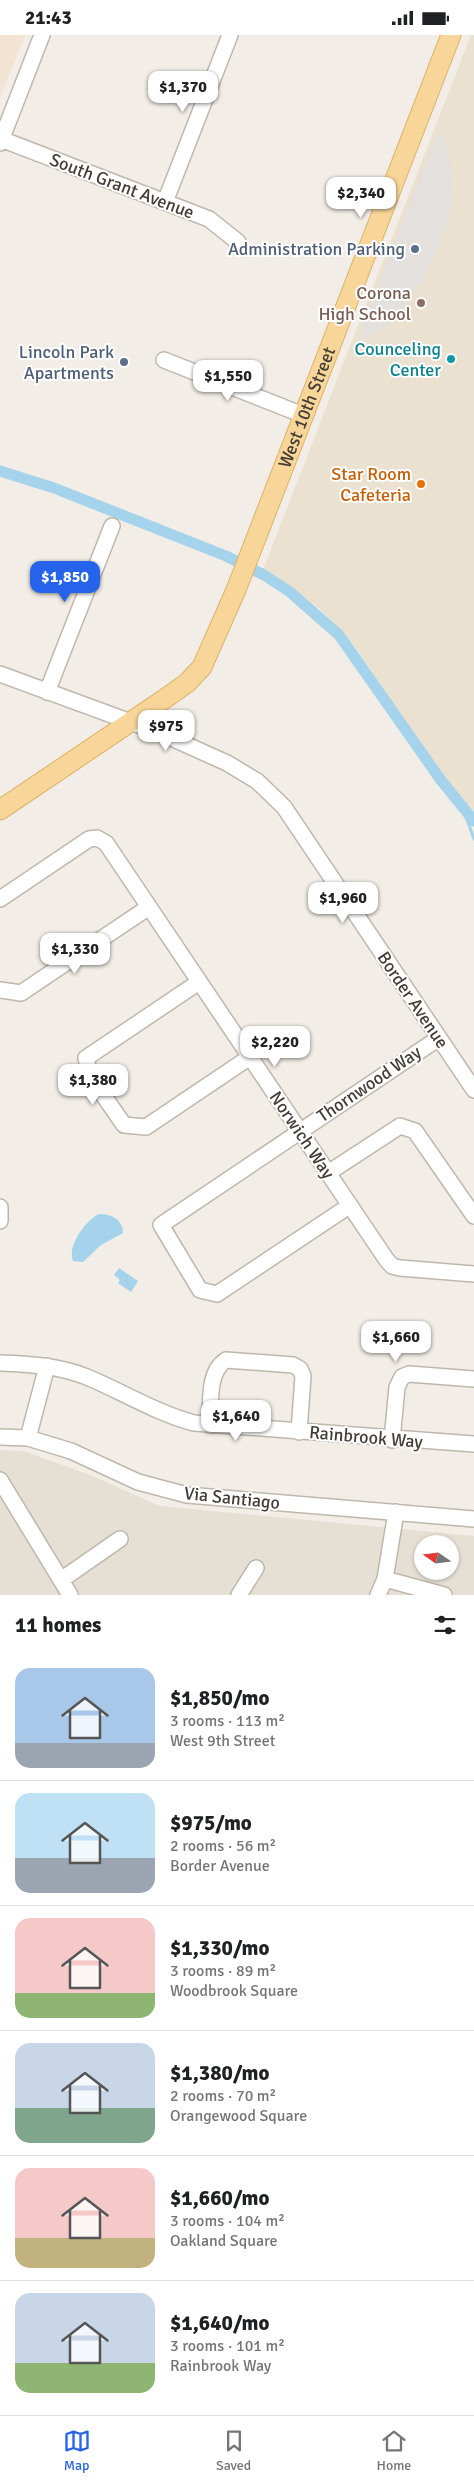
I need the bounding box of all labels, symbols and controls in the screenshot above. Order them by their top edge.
text: 21:43 [25,6,72,30]
pin: $1,370 [142,71,224,113]
text: $1,370 [159,77,207,97]
street label: South Grant Avenue [47,148,197,224]
pin: $2,340 [320,177,402,219]
text: $2,340 [337,183,385,203]
place label: Administration Parking [228,238,405,260]
marker: Administration Parking [409,243,421,255]
place label: Corona High School [318,282,411,325]
marker: Corona High School [415,297,427,309]
place label: Counceling Center [354,338,441,381]
place label: Lincoln Park Apartments [19,341,114,384]
street label: West 10th Street [273,344,340,471]
marker: Counceling Center [445,353,457,365]
marker: Lincoln Park Apartments [118,356,130,368]
pin: $1,550 [187,359,269,402]
text: $1,550 [204,366,252,386]
place label: Star Room Cafeteria [331,463,411,506]
marker: Star Room Cafeteria [415,478,427,490]
pin: $1,850 [24,561,106,603]
text: $1,850 [41,567,89,587]
pin: $975 [136,709,196,752]
text: $975 [149,716,183,736]
pin: $1,960 [302,881,384,924]
text: $1,960 [319,888,367,908]
pin: $1,330 [34,933,116,975]
text: $1,330 [51,939,99,959]
street label: Border Avenue [373,947,453,1053]
pin: $2,220 [234,1025,316,1068]
text: $2,220 [251,1032,299,1052]
street label: Thornwood Way [313,1041,426,1127]
pin: $1,380 [52,1063,134,1106]
text: $1,380 [69,1070,117,1090]
street label: Norwich Way [265,1087,340,1183]
pin: $1,660 [355,1321,437,1363]
text: $1,660 [372,1327,420,1347]
pin: $1,640 [195,1399,277,1442]
text: $1,640 [212,1406,260,1426]
street label: Rainbrook Way [308,1421,424,1453]
street label: Via Santiago [183,1482,281,1514]
north arrow [414,1535,459,1580]
map controls [414,1535,459,1580]
icon: filters [431,1611,459,1639]
text: 11 homes [15,1612,101,1638]
text: $1,850/mo [170,1685,269,1711]
icon: home [55,1688,115,1748]
text: 3 rooms · 113 m² [170,1711,285,1731]
text: West 9th Street [170,1731,275,1751]
text: $975/mo [170,1810,252,1836]
icon: home [55,1813,115,1873]
text: 2 rooms · 56 m² [170,1836,276,1856]
text: Border Avenue [170,1856,270,1876]
text: $1,330/mo [170,1935,269,1961]
icon: home [55,1938,115,1998]
text: 3 rooms · 89 m² [170,1961,276,1981]
text: Woodbrook Square [170,1981,298,2001]
text: $1,380/mo [170,2060,269,2086]
icon: home [55,2063,115,2123]
text: 2 rooms · 70 m² [170,2086,276,2106]
text: Orangewood Square [170,2106,307,2126]
text: $1,660/mo [170,2185,269,2211]
icon: home [55,2188,115,2248]
text: 3 rooms · 104 m² [170,2211,285,2231]
text: Oakland Square [170,2231,278,2251]
text: $1,640/mo [170,2310,269,2336]
icon: home [55,2313,115,2373]
text: 3 rooms · 101 m² [170,2336,285,2356]
text: Rainbrook Way [170,2356,271,2376]
tab: Map [63,2427,91,2474]
tab: Saved [216,2427,251,2474]
tab: Home [376,2427,411,2474]

